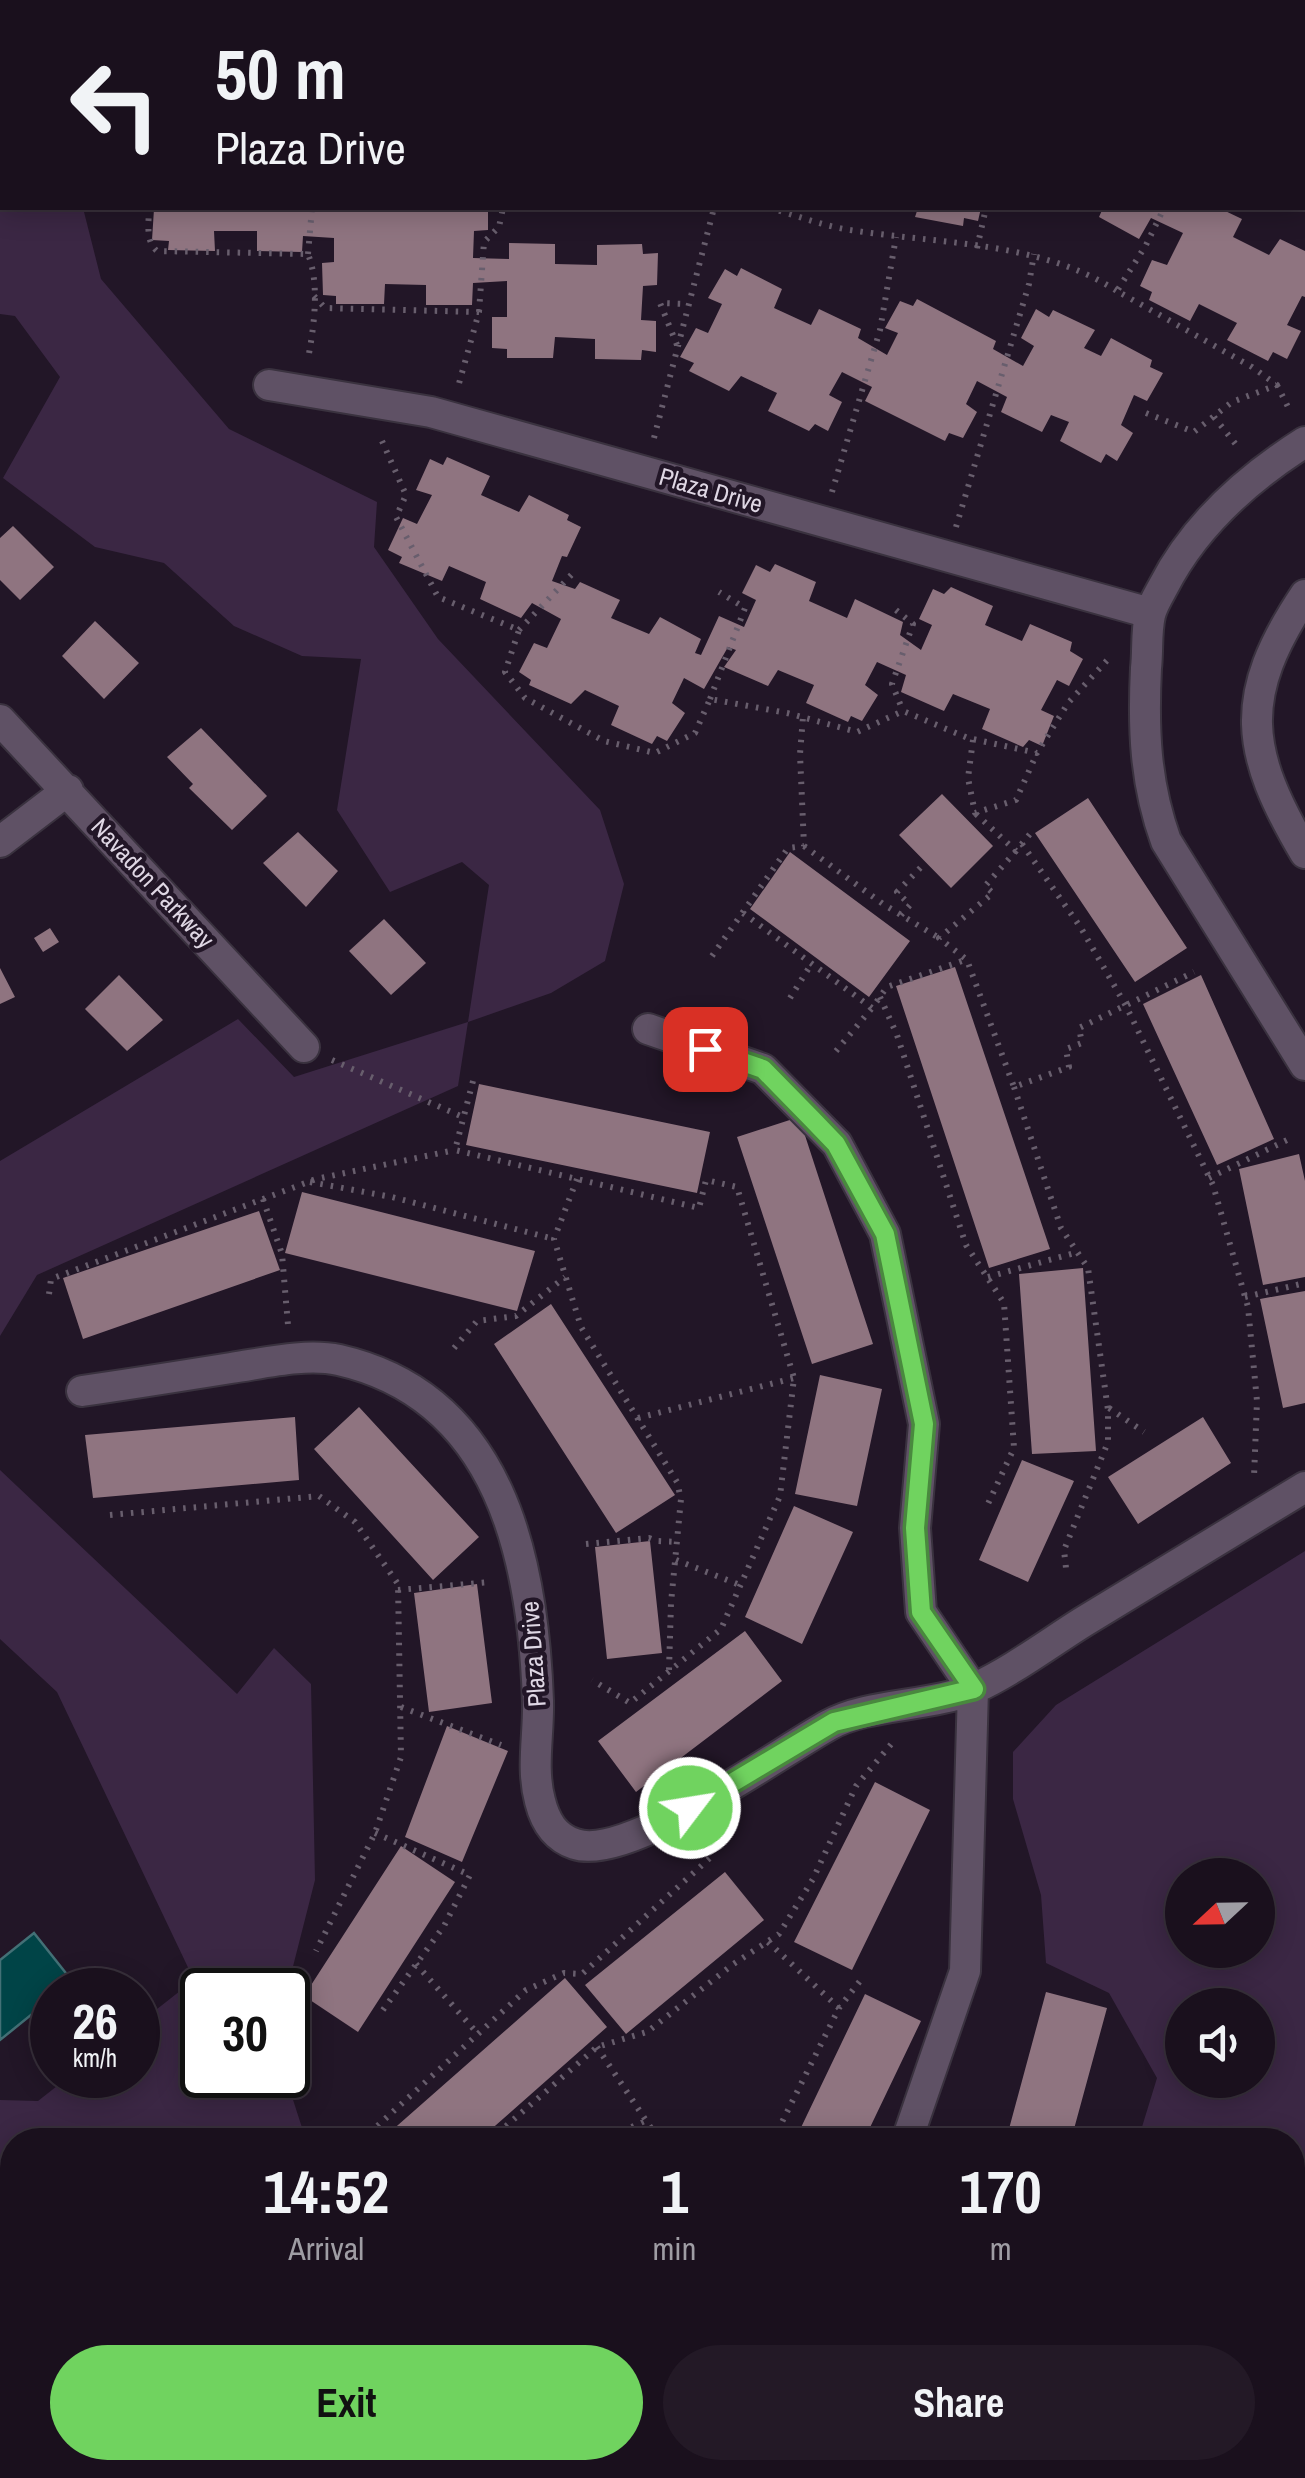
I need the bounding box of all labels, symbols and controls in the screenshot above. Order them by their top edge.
text: 50 m [215,27,346,121]
icon: left [50,40,180,170]
text: Plaza Drive [215,117,406,178]
street label: Plaza Drive [655,459,767,521]
street label: Navadon Parkway [84,811,223,956]
pin [663,1007,748,1092]
icon: arrive [678,1022,733,1077]
street label: Plaza Drive [512,1600,554,1708]
position arrow [638,1756,742,1860]
north arrow [1165,1858,1275,1968]
map controls [1165,1858,1275,2098]
speed limit sign: 30 [180,1968,310,2098]
text: 26 [72,1987,118,2055]
button: sound [1165,1988,1275,2098]
text: km/h [73,2041,117,2075]
text: 14:52 [263,2151,389,2232]
text: 1 [661,2151,688,2232]
text: 170 [960,2151,1042,2232]
text: Arrival [288,2227,364,2270]
text: min [652,2227,696,2270]
text: m [990,2227,1012,2270]
button: Exit [50,2345,643,2460]
button: Share [663,2345,1255,2460]

